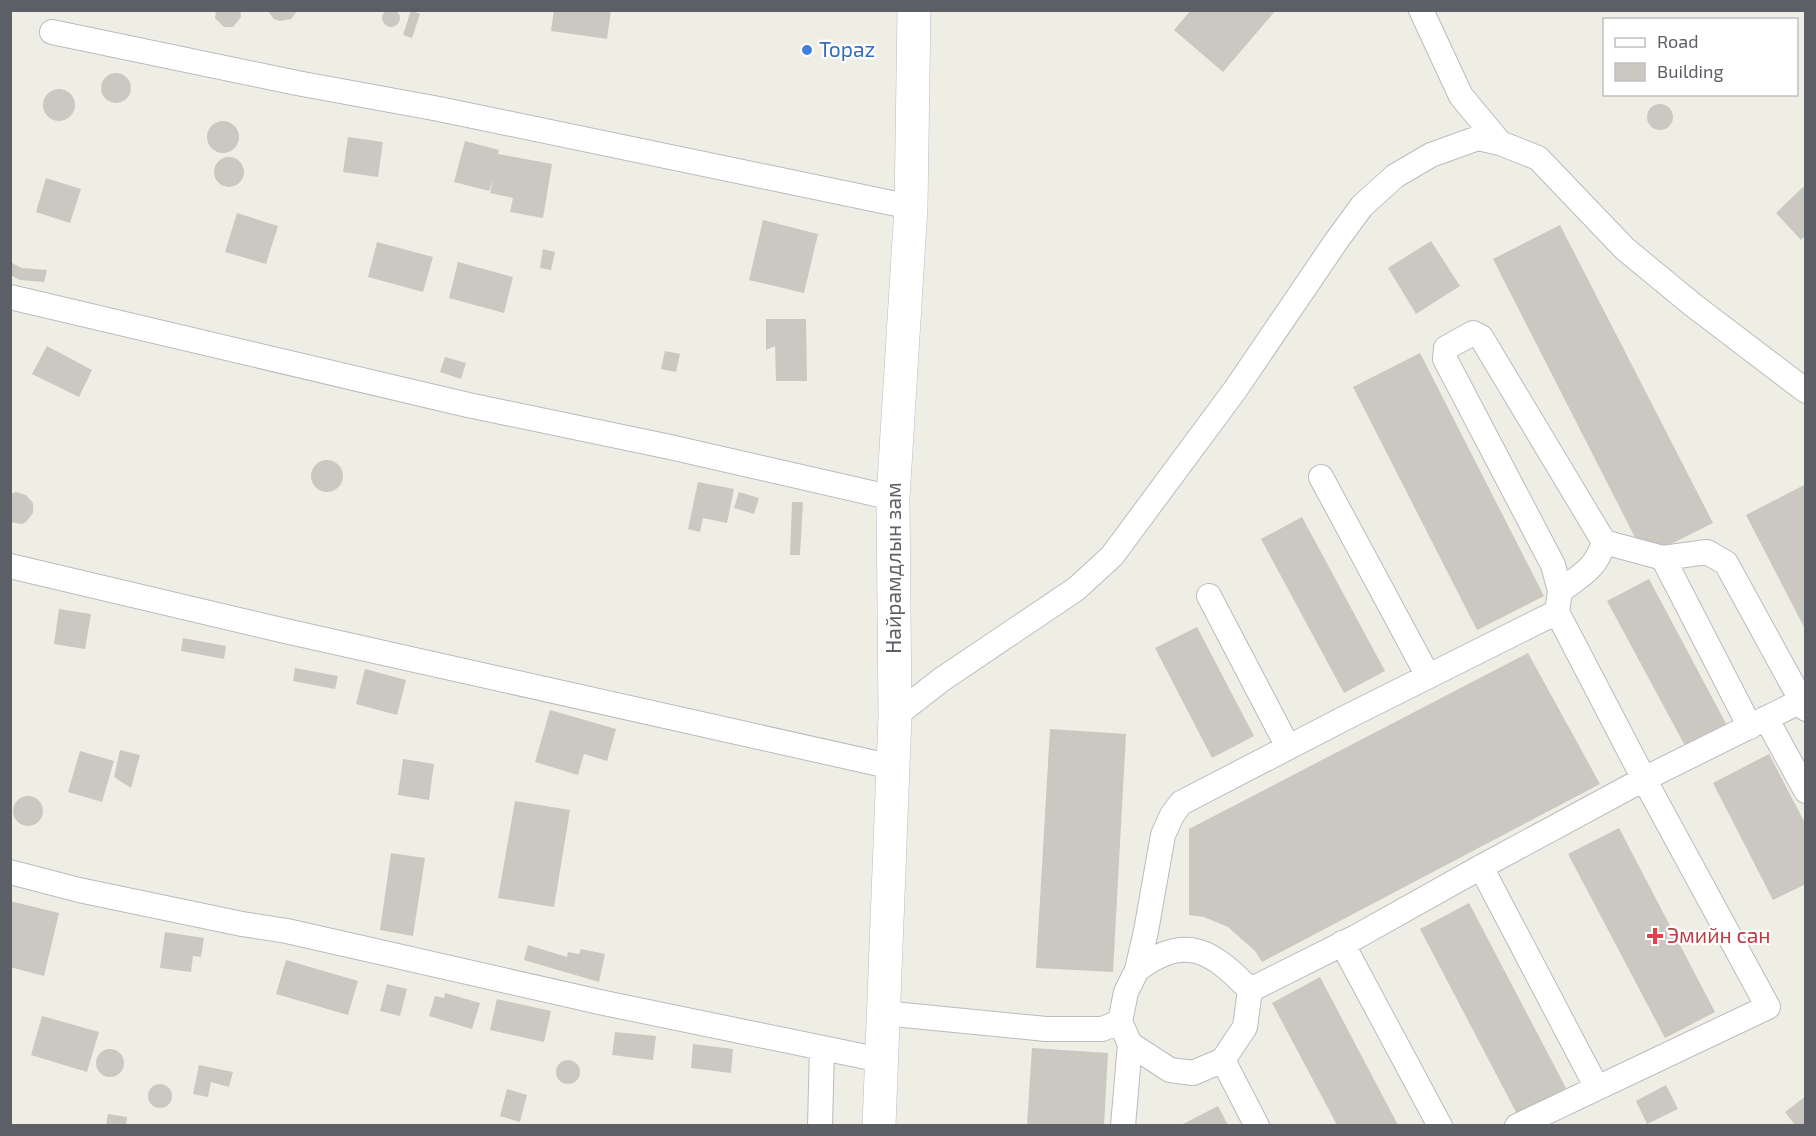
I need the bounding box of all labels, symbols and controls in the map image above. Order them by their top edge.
legend [1603,18,1798,96]
text: Road [1657,30,1698,52]
place label: Topaz [819,36,875,61]
marker: Topaz [800,43,814,57]
text: Building [1657,60,1724,82]
street label: Найрамдлын зам [880,482,905,654]
place label: Эмийн сан [1667,922,1771,947]
marker: Эмийн сан [1648,929,1662,943]

